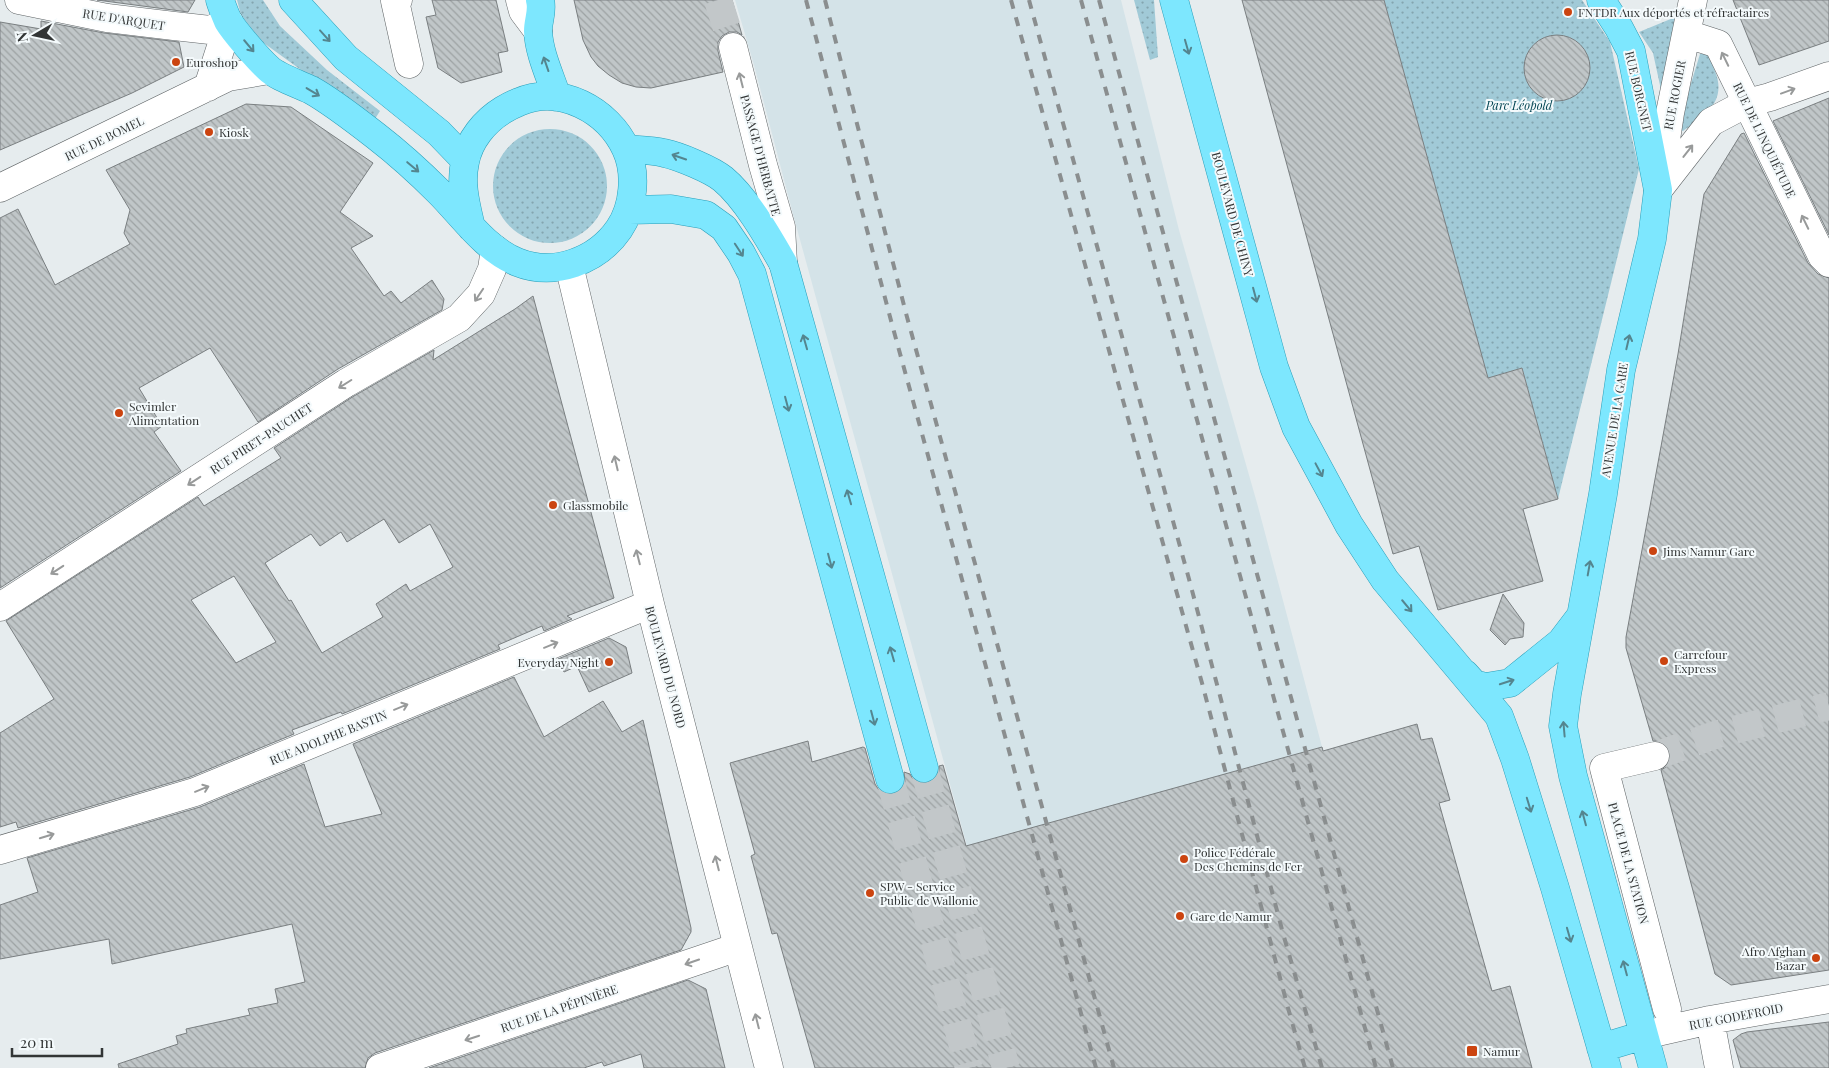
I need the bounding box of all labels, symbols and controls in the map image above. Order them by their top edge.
place label: FNTDR Aux déportés et réfractaires [1578,4,1769,20]
street label: RUE D'ARQUET [82,5,167,34]
marker: FNTDR Aux déportés et réfractaires [1562,6,1574,18]
north arrow [10,10,60,60]
one-way arrow [320,30,331,43]
text: N [11,31,32,44]
one-way arrow [243,39,254,52]
one-way arrow [1183,39,1192,55]
street label: RUE BORGNET [1622,49,1656,133]
one-way arrow [1720,52,1730,67]
place label: Euroshop [186,54,238,70]
marker: Euroshop [170,56,182,68]
one-way arrow [541,57,550,72]
street label: RUE ROGIER [1659,59,1689,131]
one-way arrow [736,72,745,88]
street label: RUE DE L'INQUIÉTUDE [1730,80,1800,200]
one-way arrow [1780,86,1795,95]
one-way arrow [305,87,319,97]
street label: PASSAGE D'HERBATTE [737,93,785,217]
park label: Parc Léopold [1485,97,1553,113]
street label: RUE DE BOMEL [62,112,146,164]
place label: Kiosk [219,124,249,140]
marker: Kiosk [203,126,215,138]
one-way arrow [1683,144,1693,158]
street label: BOULEVARD DE CHINY [1209,150,1258,279]
one-way arrow [671,152,687,162]
one-way arrow [406,161,419,172]
one-way arrow [1800,215,1809,230]
one-way arrow [734,242,744,256]
one-way arrow [1250,287,1260,303]
one-way arrow [474,288,484,302]
one-way arrow [800,334,809,350]
one-way arrow [1624,335,1633,351]
street label: AVENUE DE LA GARE [1597,361,1631,480]
one-way arrow [338,379,352,389]
one-way arrow [783,396,792,412]
place label: Sevimler Alimentation [128,398,199,428]
street label: RUE PIRET-PAUCHET [207,398,316,477]
marker: Sevimler Alimentation [113,407,125,419]
one-way arrow [610,455,620,471]
one-way arrow [1315,462,1324,477]
one-way arrow [187,477,201,487]
one-way arrow [843,490,853,506]
place label: Glassmobile [563,497,628,513]
marker: Glassmobile [547,499,559,511]
place label: Jims Namur Gare [1662,543,1755,559]
marker: Jims Namur Gare [1647,545,1659,557]
one-way arrow [633,550,642,566]
one-way arrow [825,552,835,568]
one-way arrow [1585,560,1595,576]
one-way arrow [51,565,65,575]
one-way arrow [1402,599,1413,612]
street label: BOULEVARD DU NORD [642,604,690,730]
one-way arrow [543,639,558,649]
one-way arrow [887,646,897,662]
place label: Carrefour Express [1674,646,1728,676]
place label: Everyday Night [518,654,600,670]
marker: Carrefour Express [1658,655,1670,667]
marker: Everyday Night [603,656,615,668]
one-way arrow [1499,677,1515,687]
one-way arrow [393,701,408,711]
street label: RUE ADOLPHE BASTIN [267,706,390,768]
one-way arrow [869,709,878,725]
one-way arrow [1559,721,1569,737]
one-way arrow [194,783,209,793]
one-way arrow [1525,797,1535,813]
street label: PLACE DE LA STATION [1605,800,1653,926]
one-way arrow [1579,811,1589,827]
one-way arrow [38,830,54,840]
place label: Police Fédérale Des Chemins de Fer [1194,844,1303,874]
marker: Police Fédérale Des Chemins de Fer [1178,853,1190,865]
one-way arrow [711,856,721,872]
place label: SPW - Service Public de Wallonie [880,878,978,908]
marker: SPW - Service Public de Wallonie [864,887,876,899]
place label: Gare de Namur [1190,908,1272,924]
marker: Gare de Namur [1174,910,1186,922]
one-way arrow [1564,927,1574,943]
place label: Afro Afghan Bazar [1741,943,1807,973]
marker: Afro Afghan Bazar [1810,952,1822,964]
one-way arrow [684,958,700,968]
one-way arrow [1620,960,1630,976]
street label: RUE DE LA PÉPINIÈRE [498,980,620,1036]
street label: RUE GODEFROID [1688,999,1785,1033]
one-way arrow [752,1013,761,1029]
scale bar [12,1026,102,1058]
text: 20 m [20,1032,54,1052]
one-way arrow [465,1034,480,1043]
place label: Namur [1483,1043,1521,1059]
marker: Namur [1465,1044,1479,1058]

